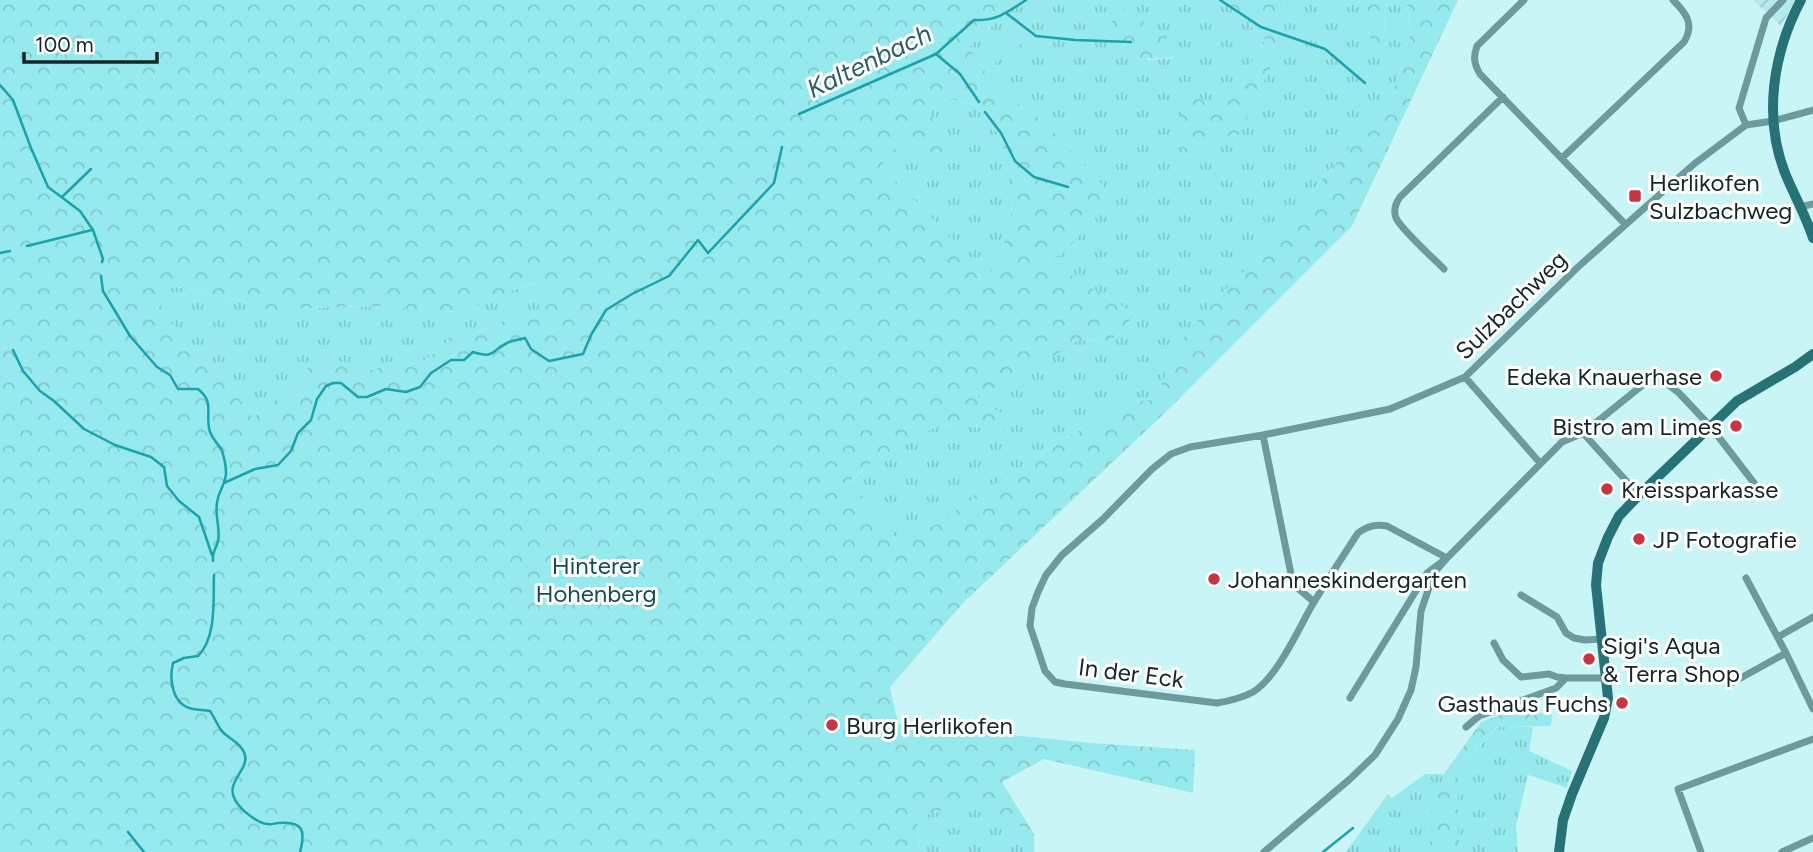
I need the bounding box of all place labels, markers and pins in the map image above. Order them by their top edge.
place label: Herlikofen Sulzbachweg [1649,168,1792,225]
marker: Herlikofen Sulzbachweg [1627,188,1643,204]
place label: Edeka Knauerhase [1506,362,1702,391]
marker: Edeka Knauerhase [1708,368,1724,384]
place label: Bistro am Limes [1552,412,1722,441]
marker: Bistro am Limes [1728,418,1744,434]
place label: Kreissparkasse [1621,475,1778,504]
marker: Kreissparkasse [1599,481,1615,497]
place label: JP Fotografie [1653,525,1797,554]
marker: JP Fotografie [1631,531,1647,547]
place label: Johanneskindergarten [1228,565,1467,594]
marker: Johanneskindergarten [1206,571,1222,587]
place label: Sigi's Aqua & Terra Shop [1603,631,1740,688]
marker: Sigi's Aqua & Terra Shop [1581,651,1597,667]
place label: Gasthaus Fuchs [1437,689,1608,718]
marker: Gasthaus Fuchs [1614,695,1630,711]
place label: Burg Herlikofen [846,711,1013,740]
marker: Burg Herlikofen [824,717,840,733]

